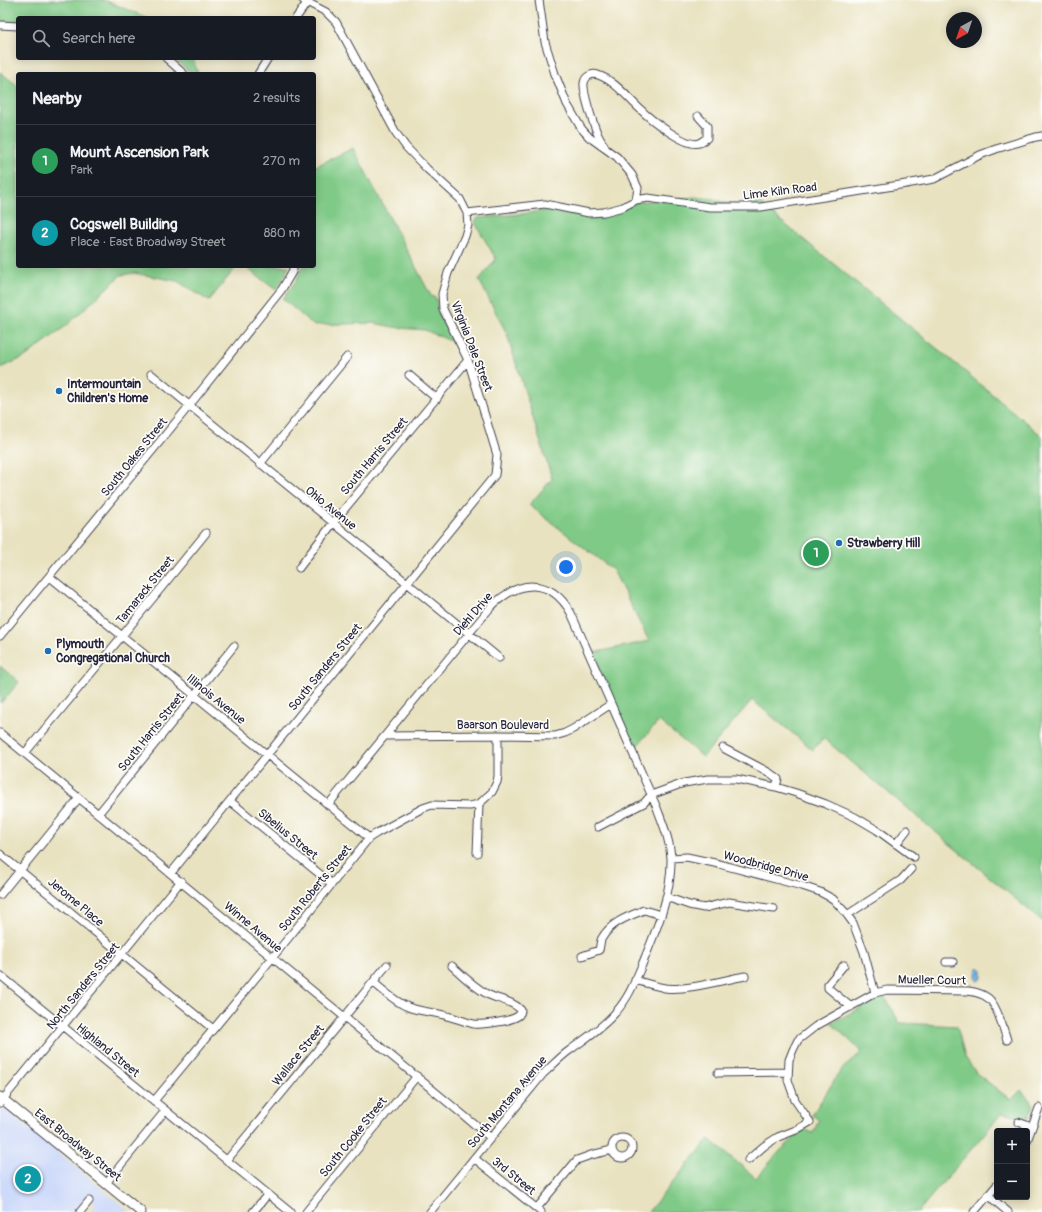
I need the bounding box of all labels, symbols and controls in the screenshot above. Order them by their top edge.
north arrow [946,12,982,48]
search box [16,16,316,60]
icon: search [30,27,52,49]
text: Search here [62,29,135,48]
text: Nearby [32,88,81,109]
text: 2 results [253,90,300,106]
text: Mount Ascension Park [70,143,209,162]
text: 1 [42,153,48,169]
text: 270 m [263,153,300,169]
text: Park [70,162,93,178]
street label: Lime Kiln Road [742,180,818,203]
text: Cogswell Building [70,215,178,234]
text: 2 [41,225,49,241]
text: 880 m [264,225,300,241]
text: Place · East Broadway Street [70,234,225,250]
street label: Virginia Dale Street [447,299,496,394]
place label: Intermountain Children's Home [67,377,149,406]
marker: Intermountain Children's Home [54,386,64,396]
street label: South Harris Street [337,414,411,498]
street label: South Oakes Street [98,415,171,500]
street label: Ohio Avenue [302,483,359,534]
place label: Strawberry Hill [847,536,920,551]
pin: 1 [803,538,829,568]
marker: Strawberry Hill [834,538,844,548]
street label: Tamarack Street [113,553,178,628]
your location [556,557,576,577]
street label: Diehl Drive [451,590,496,639]
street label: South Sanders Street [285,620,365,714]
place label: Plymouth Congregational Church [56,637,170,666]
marker: Plymouth Congregational Church [43,646,53,656]
street label: Illinois Avenue [183,671,248,728]
street label: South Harris Street [115,690,188,775]
street label: Baarson Boulevard [457,718,549,733]
street label: Sibelius Street [255,806,321,863]
street label: South Roberts Street [276,842,355,935]
street label: Woodbridge Drive [722,848,810,885]
street label: Jerome Place [45,875,107,930]
street label: Winne Avenue [221,899,285,956]
street label: North Sanders Street [44,940,123,1033]
street label: Mueller Court [898,972,966,989]
street label: Highland Street [73,1020,143,1081]
street label: Wallace Street [269,1022,328,1089]
street label: South Montana Avenue [464,1053,550,1152]
street label: South Cooke Street [316,1094,390,1180]
street label: East Broadway Street [31,1106,124,1185]
map controls [994,1128,1030,1200]
button: + [994,1128,1030,1164]
street label: 3rd Street [489,1154,539,1199]
pin: 2 [15,1164,41,1194]
button: − [994,1164,1030,1200]

